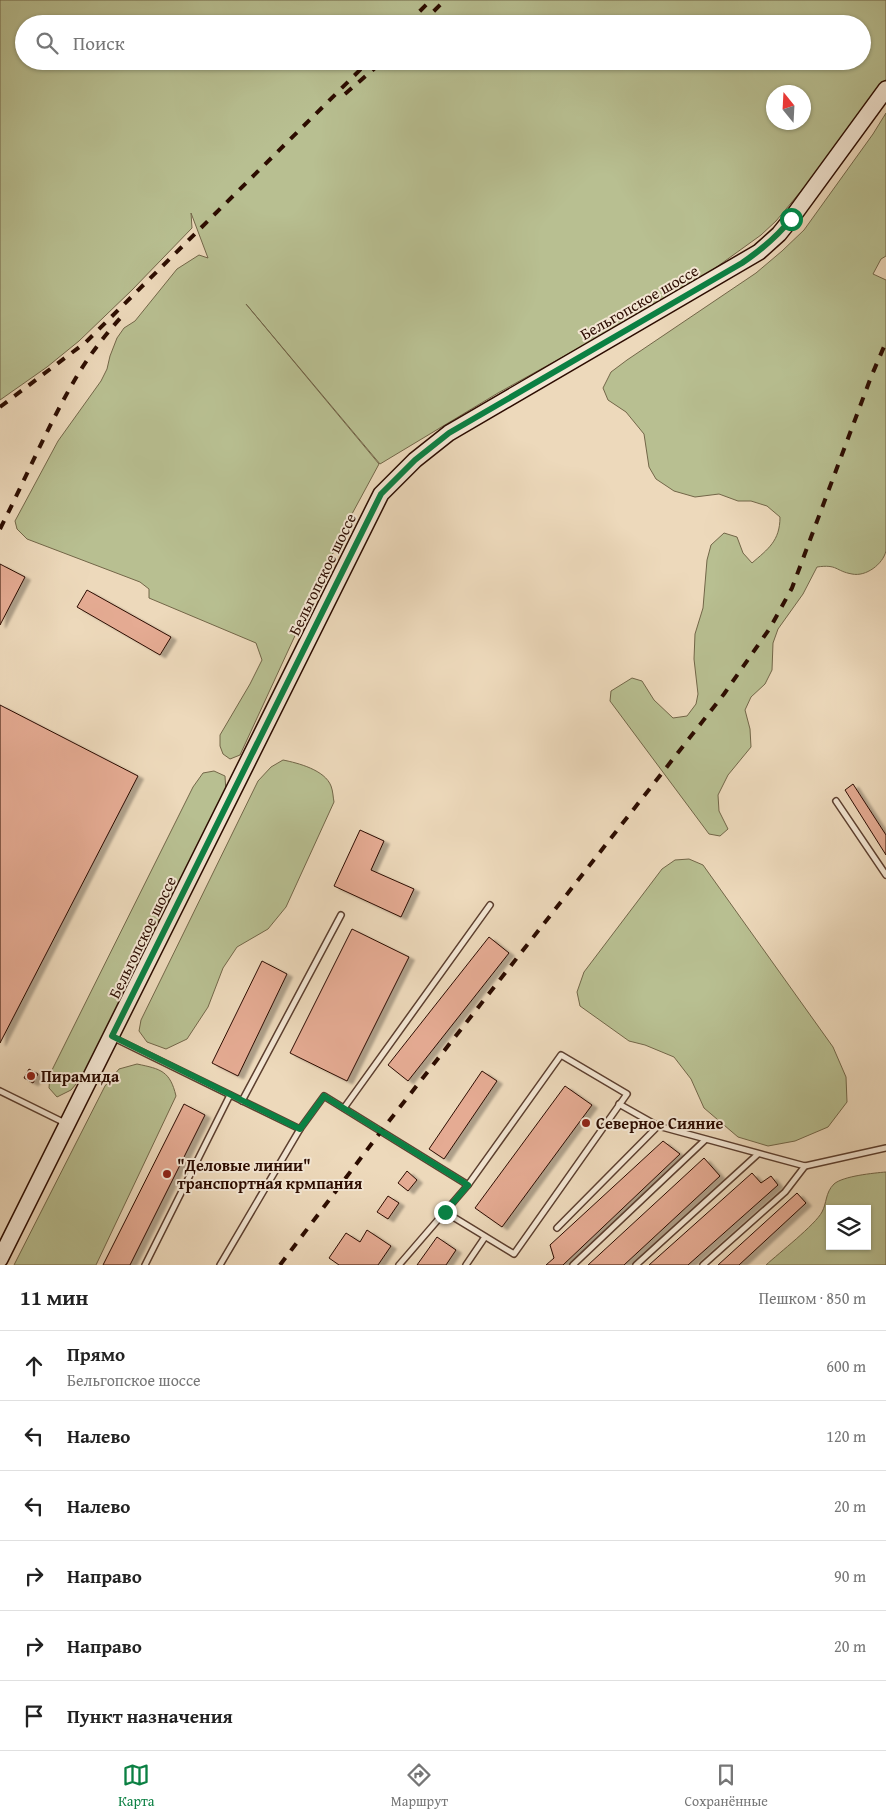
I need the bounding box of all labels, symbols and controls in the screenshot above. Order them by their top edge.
search box [15,15,871,70]
icon: search [33,29,61,57]
text: Поиск [73,29,125,57]
north arrow [766,85,811,130]
route start [780,208,803,231]
street label: Бельгопское шоссе [575,258,703,346]
street label: Бельгопское шоссе [282,509,362,639]
street label: Бельгопское шоссе [102,872,182,1002]
place label: Пирамида [41,1064,120,1088]
marker: Пирамида [25,1070,37,1082]
place label: Северное Сияние [596,1111,723,1135]
marker: Северное Сияние [580,1117,592,1129]
place label: "Деловые линии" транспортная крмпания [177,1153,363,1195]
marker: "Деловые линии" транспортная крмпания [161,1168,173,1180]
route end [434,1201,457,1224]
map controls [826,1205,871,1250]
button: layers [826,1205,871,1250]
text: 11 мин [20,1282,88,1313]
text: Пешком · 850 m [759,1286,866,1310]
text: Прямо [67,1340,125,1368]
icon: ahead [20,1352,48,1380]
text: 600 m [826,1354,866,1378]
text: Бельгопское шоссе [67,1368,201,1392]
icon: left [20,1422,48,1450]
text: Налево [67,1422,130,1450]
text: 120 m [826,1424,866,1448]
icon: left [20,1492,48,1520]
text: Налево [67,1492,130,1520]
text: 20 m [834,1494,866,1518]
icon: right [20,1562,48,1590]
text: Направо [67,1562,142,1590]
text: 90 m [834,1564,866,1588]
icon: right [20,1632,48,1660]
text: Направо [67,1632,142,1660]
text: 20 m [834,1634,866,1658]
icon: arrive [20,1702,48,1730]
text: Пункт назначения [67,1702,233,1730]
tab: Карта [118,1761,154,1811]
tab: Маршрут [391,1761,448,1811]
tab: Сохранённые [684,1761,768,1811]

